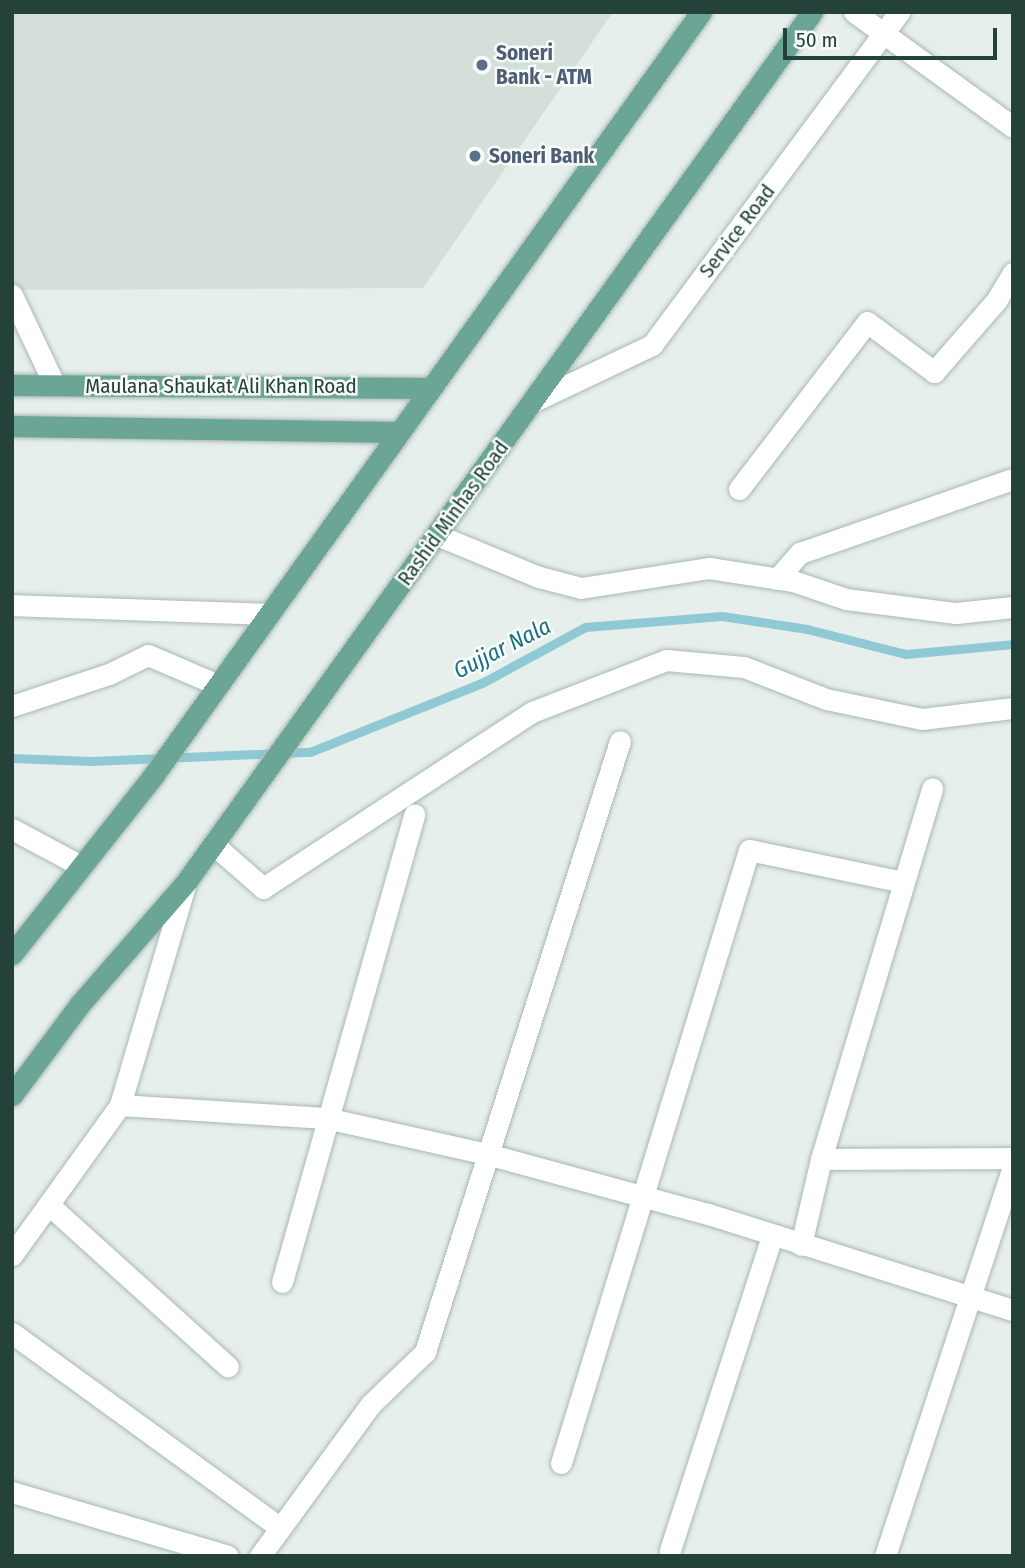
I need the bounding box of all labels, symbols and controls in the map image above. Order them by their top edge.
scale bar [787,14,1000,58]
text: 50 m [796,27,838,53]
place label: Soneri Bank - ATM [496,40,592,90]
marker: Soneri Bank - ATM [474,57,490,73]
place label: Soneri Bank [489,143,594,169]
marker: Soneri Bank [467,148,483,164]
street label: Service Road [694,179,780,283]
street label: Maulana Shaukat Ali Khan Road [85,373,357,399]
street label: Rashid Minhas Road [392,436,514,590]
water label: Gujjar Nala [449,612,555,684]

